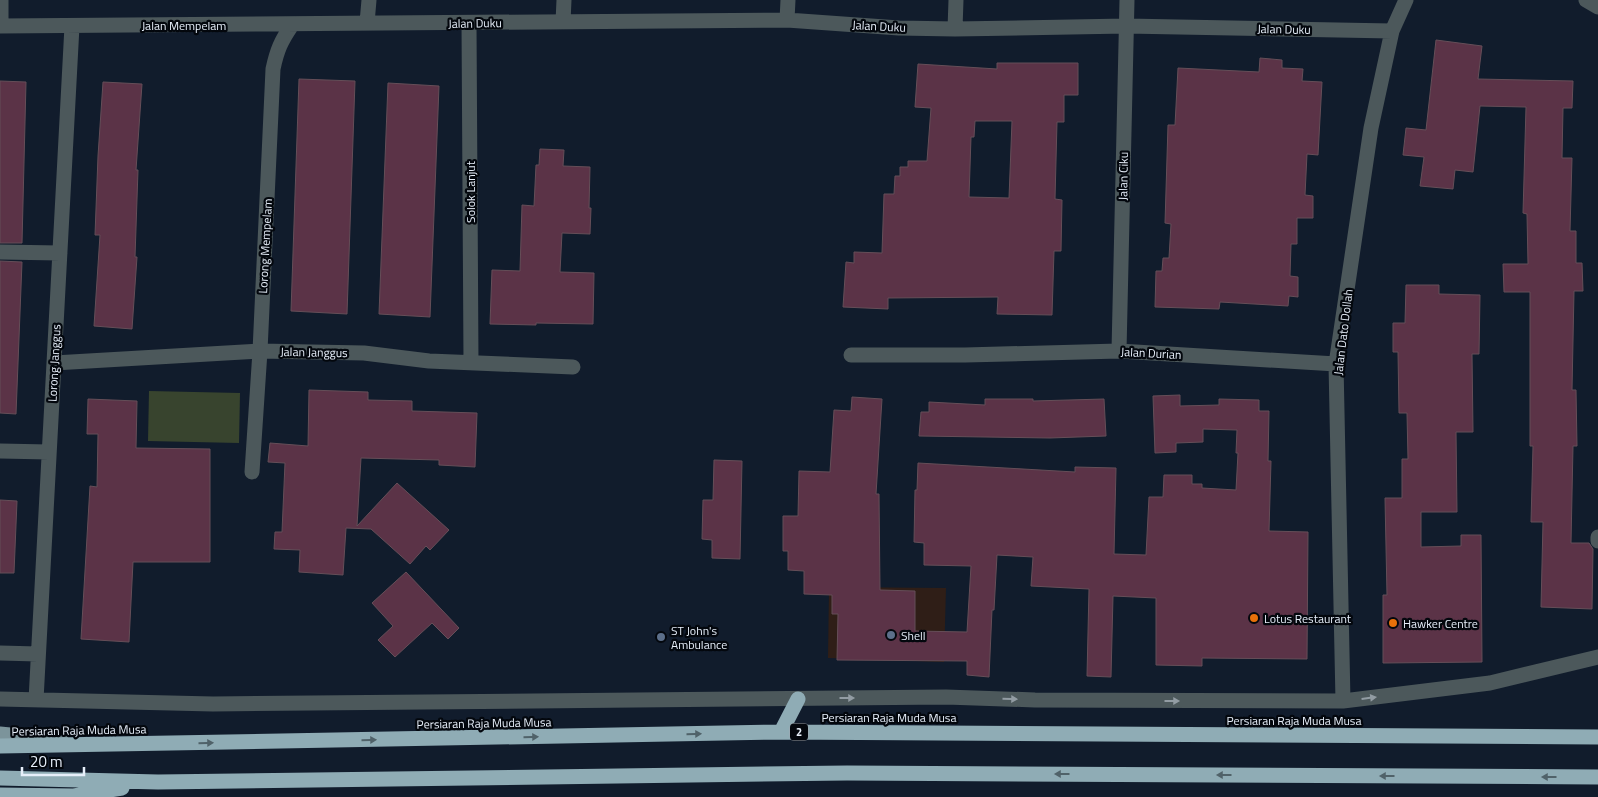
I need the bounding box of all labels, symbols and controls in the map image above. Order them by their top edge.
street label: Jalan Duku [448,13,502,33]
street label: Jalan Duku [852,15,906,37]
street label: Jalan Mempelam [142,16,226,35]
street label: Jalan Duku [1257,19,1311,39]
street label: Jalan Ciku [1113,152,1133,200]
street label: Solok Lanjut [461,160,480,223]
street label: Lorong Mempelam [253,198,277,294]
street label: Jalan Dato Dollah [1328,288,1358,376]
street label: Lorong Janggus [42,323,66,402]
street label: Jalan Janggus [280,342,348,362]
street label: Jalan Durian [1120,342,1182,364]
place label: Lotus Restaurant [1264,609,1352,628]
marker: Lotus Restaurant [1248,612,1260,624]
place label: Hawker Centre [1403,614,1478,633]
marker: Hawker Centre [1387,617,1399,629]
place label: ST John's Ambulance [671,621,727,654]
place label: Shell [901,626,926,645]
marker: Shell [885,629,897,641]
marker: ST John's Ambulance [655,631,667,643]
one-way arrow [839,694,855,702]
one-way arrow [1362,694,1378,702]
one-way arrow [1002,695,1018,703]
one-way arrow [1164,697,1180,705]
street label: Persiaran Raja Muda Musa [822,708,956,727]
street label: Persiaran Raja Muda Musa [1227,711,1361,730]
street label: Persiaran Raja Muda Musa [416,712,552,734]
street label: Persiaran Raja Muda Musa [11,719,147,741]
road number: 2 [790,724,808,740]
one-way arrow [686,730,702,738]
one-way arrow [523,733,539,741]
one-way arrow [361,736,377,744]
one-way arrow [198,739,214,747]
scale bar [22,744,85,776]
text: 20 m [30,750,63,773]
one-way arrow [1054,770,1070,778]
one-way arrow [1216,771,1232,779]
one-way arrow [1379,772,1395,780]
one-way arrow [1541,773,1557,781]

